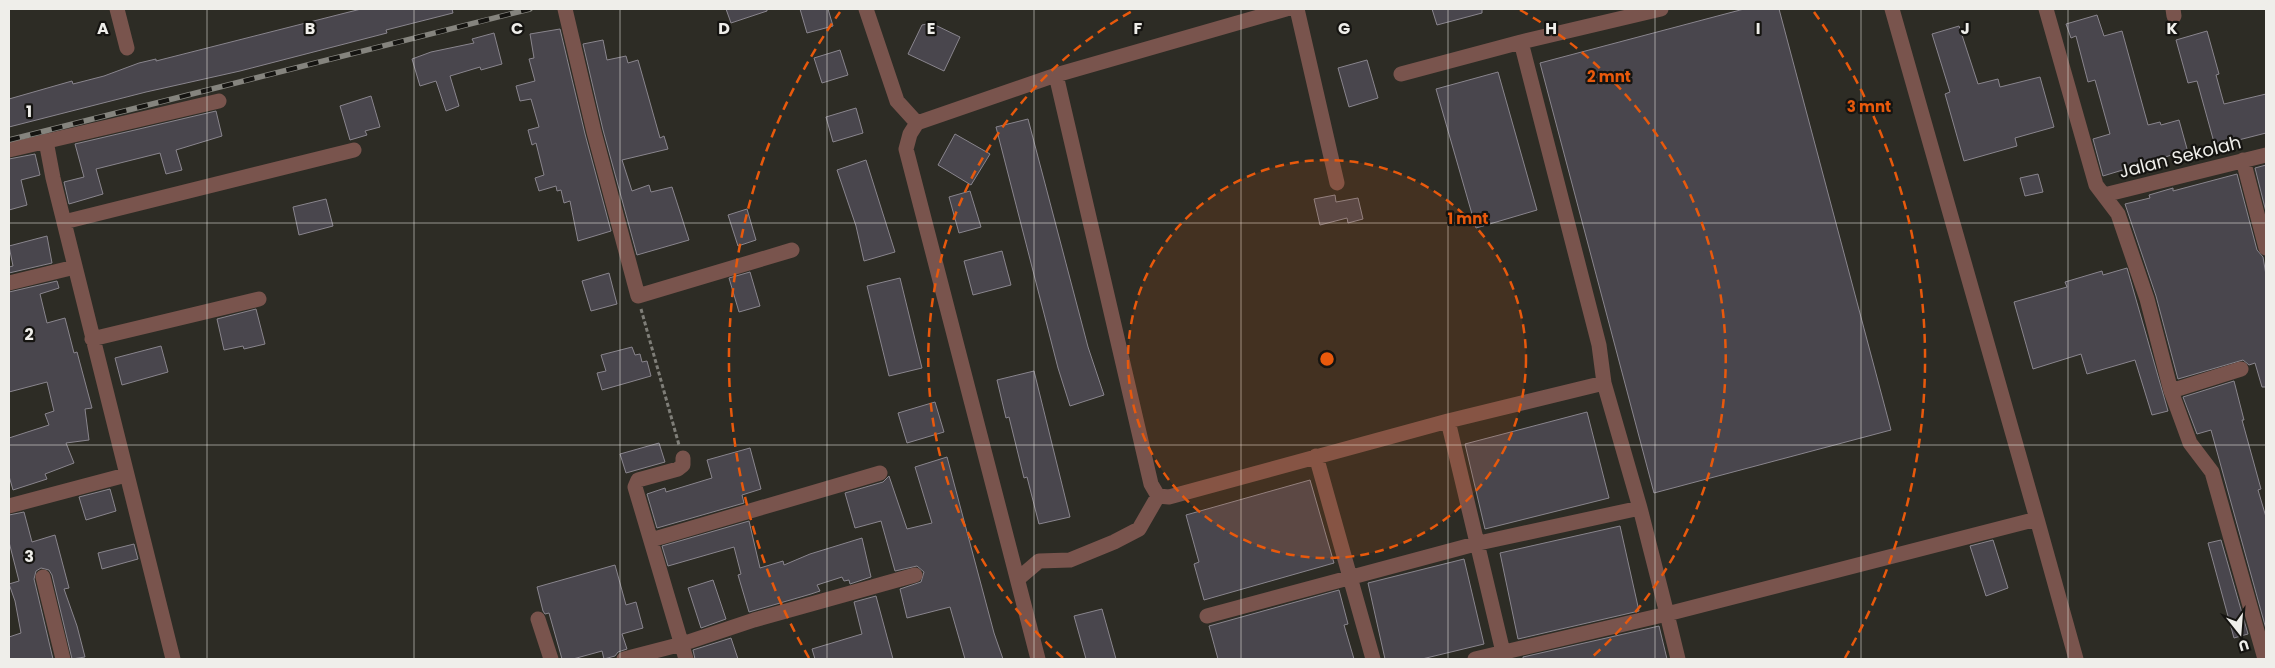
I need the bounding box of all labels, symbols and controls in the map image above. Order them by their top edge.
text: A [97,17,109,40]
text: B [305,17,315,40]
text: C [511,17,523,40]
text: D [718,17,730,40]
text: E [927,17,935,40]
text: F [1134,17,1143,40]
text: G [1338,17,1350,40]
text: H [1545,17,1557,40]
text: I [1756,17,1760,40]
text: J [1960,17,1970,40]
text: K [2166,17,2178,40]
text: 2 mnt [1587,66,1631,87]
text: 3 mnt [1847,96,1891,117]
text: 1 [26,100,32,123]
street label: Jalan Sekolah [2116,129,2244,184]
text: 1 mnt [1448,208,1488,229]
text: 2 [24,323,34,346]
centre of rings [1318,350,1336,368]
text: 3 [24,545,34,568]
north arrow [2215,608,2265,658]
text: U [2236,634,2251,656]

